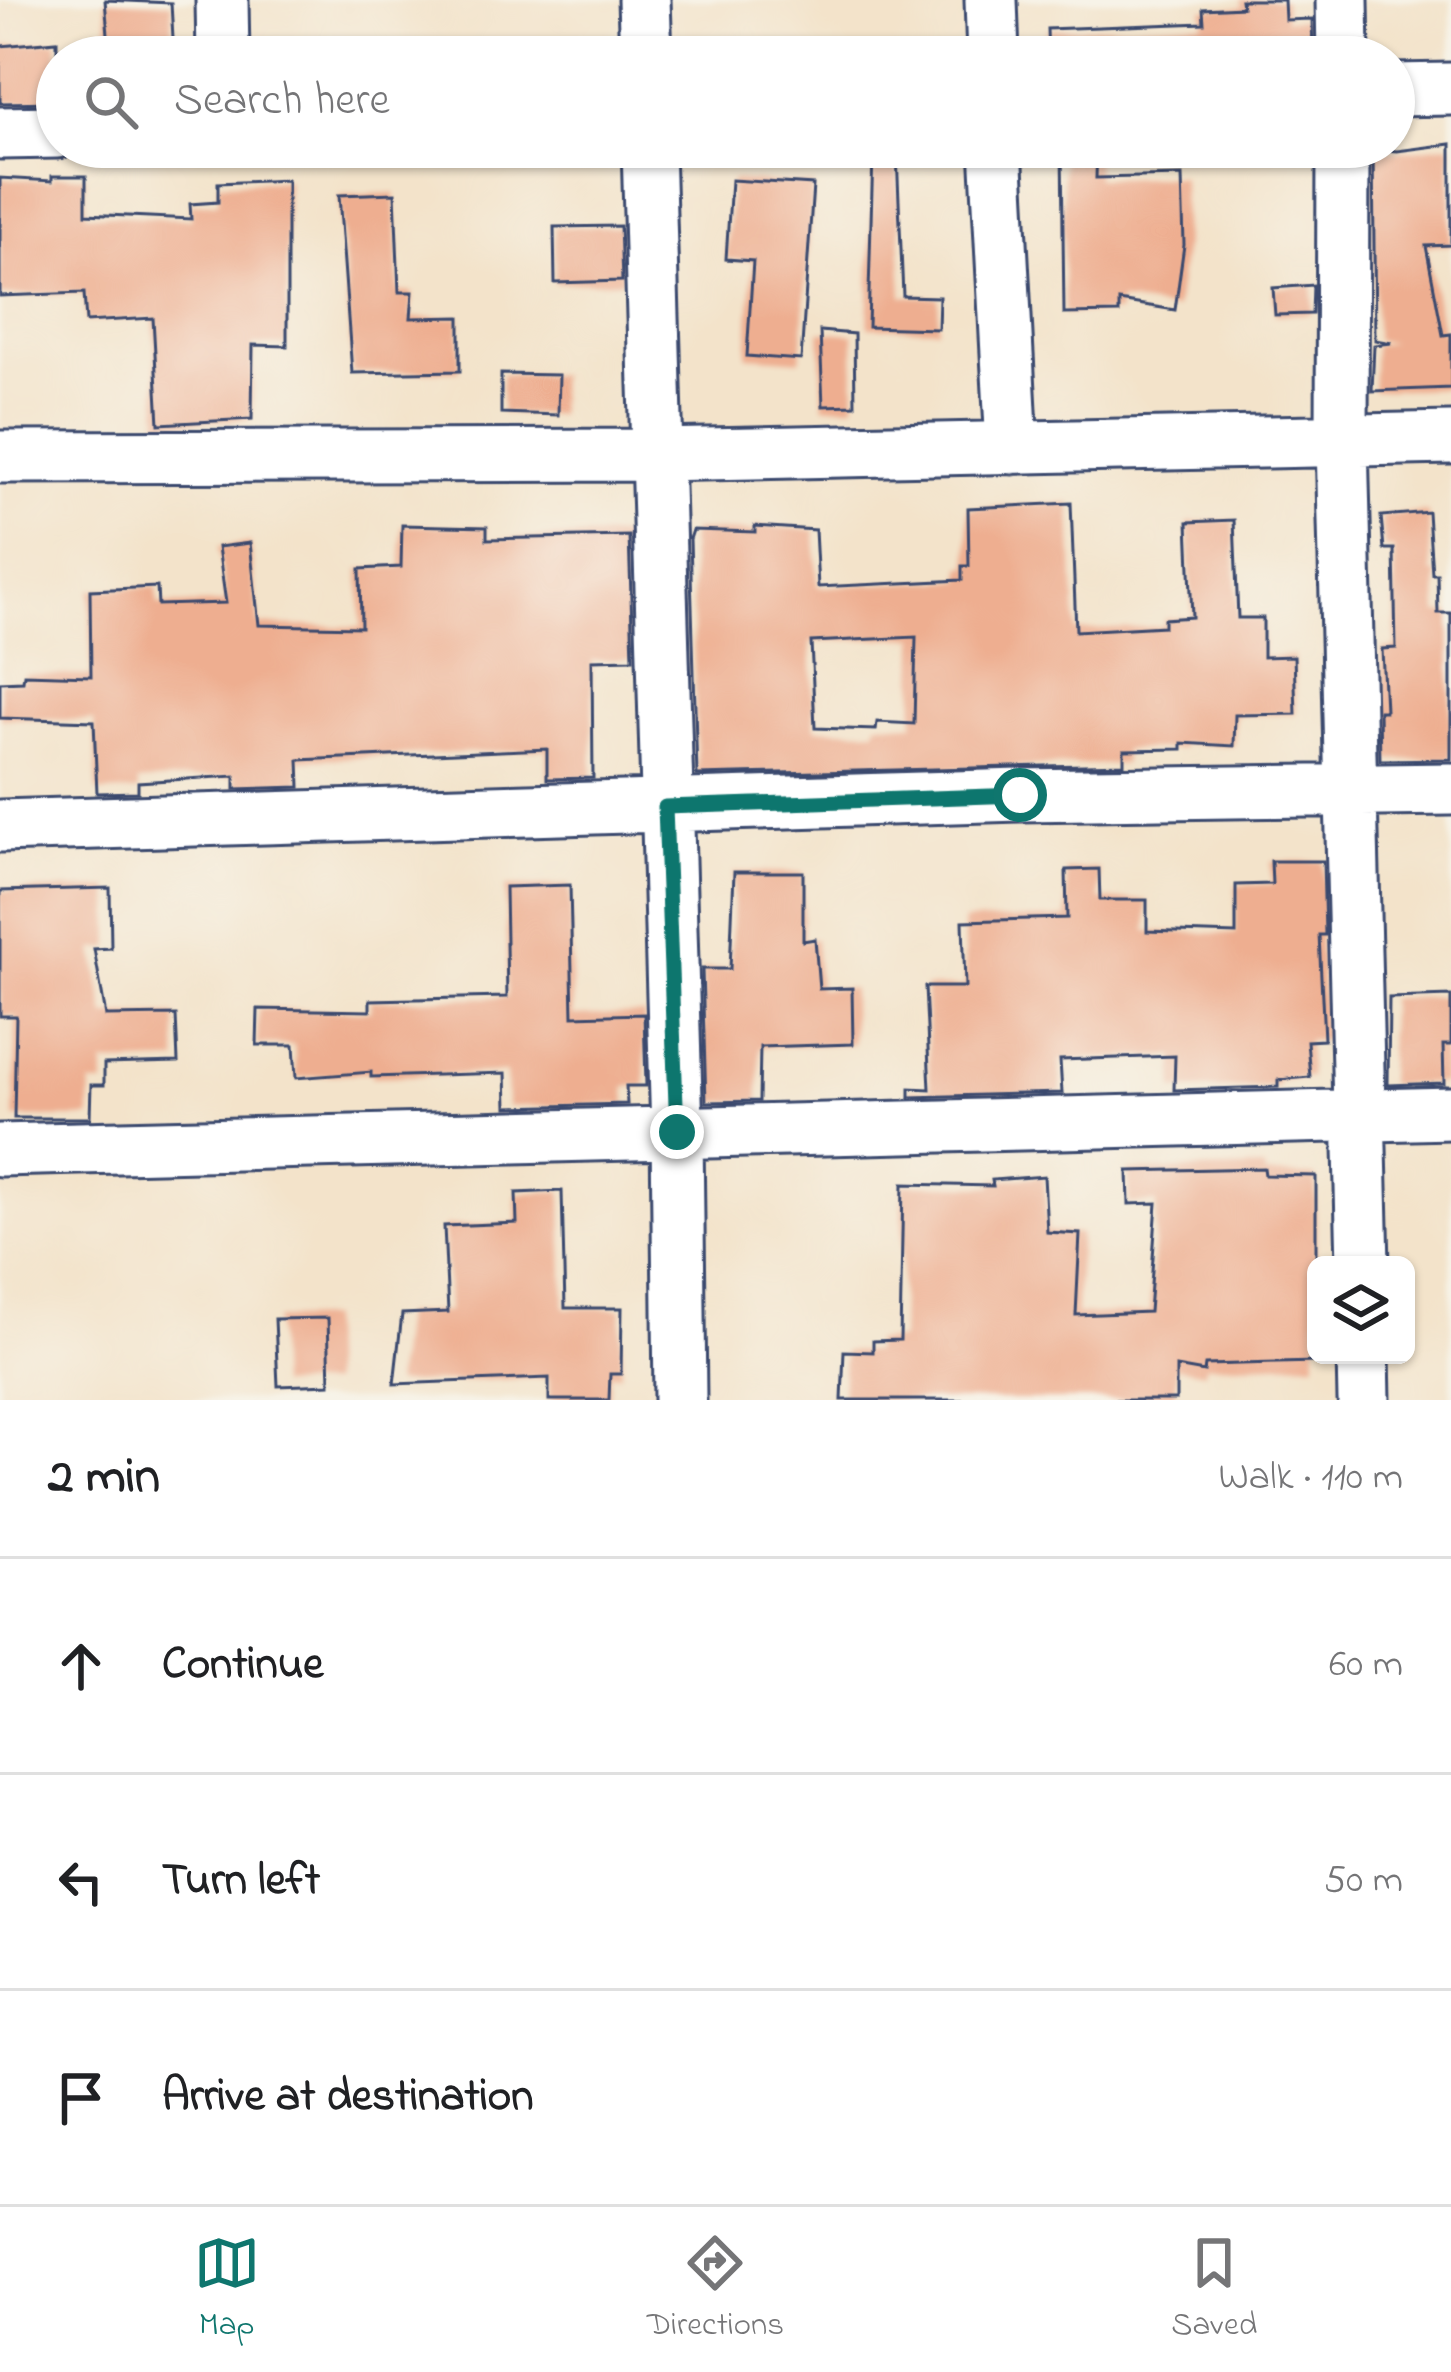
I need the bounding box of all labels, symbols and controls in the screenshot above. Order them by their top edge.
search box [36,36,1415,168]
icon: search [78,69,144,135]
text: Search here [174,69,390,135]
route start [993,768,1047,822]
route end [650,1105,704,1159]
map controls [1307,1256,1415,1364]
button: layers [1307,1256,1415,1364]
text: 2 min [48,1441,160,1516]
text: Walk · 110 m [1219,1450,1403,1507]
icon: ahead [48,1633,114,1699]
text: Continue [162,1633,323,1699]
text: 60 m [1329,1637,1403,1694]
icon: left [48,1849,114,1915]
text: Turn left [162,1849,320,1915]
text: 50 m [1324,1853,1403,1910]
icon: arrive [48,2065,114,2131]
text: Arrive at destination [162,2065,533,2131]
tab: Map [194,2230,260,2350]
tab: Directions [647,2230,784,2350]
tab: Saved [1171,2230,1257,2350]

